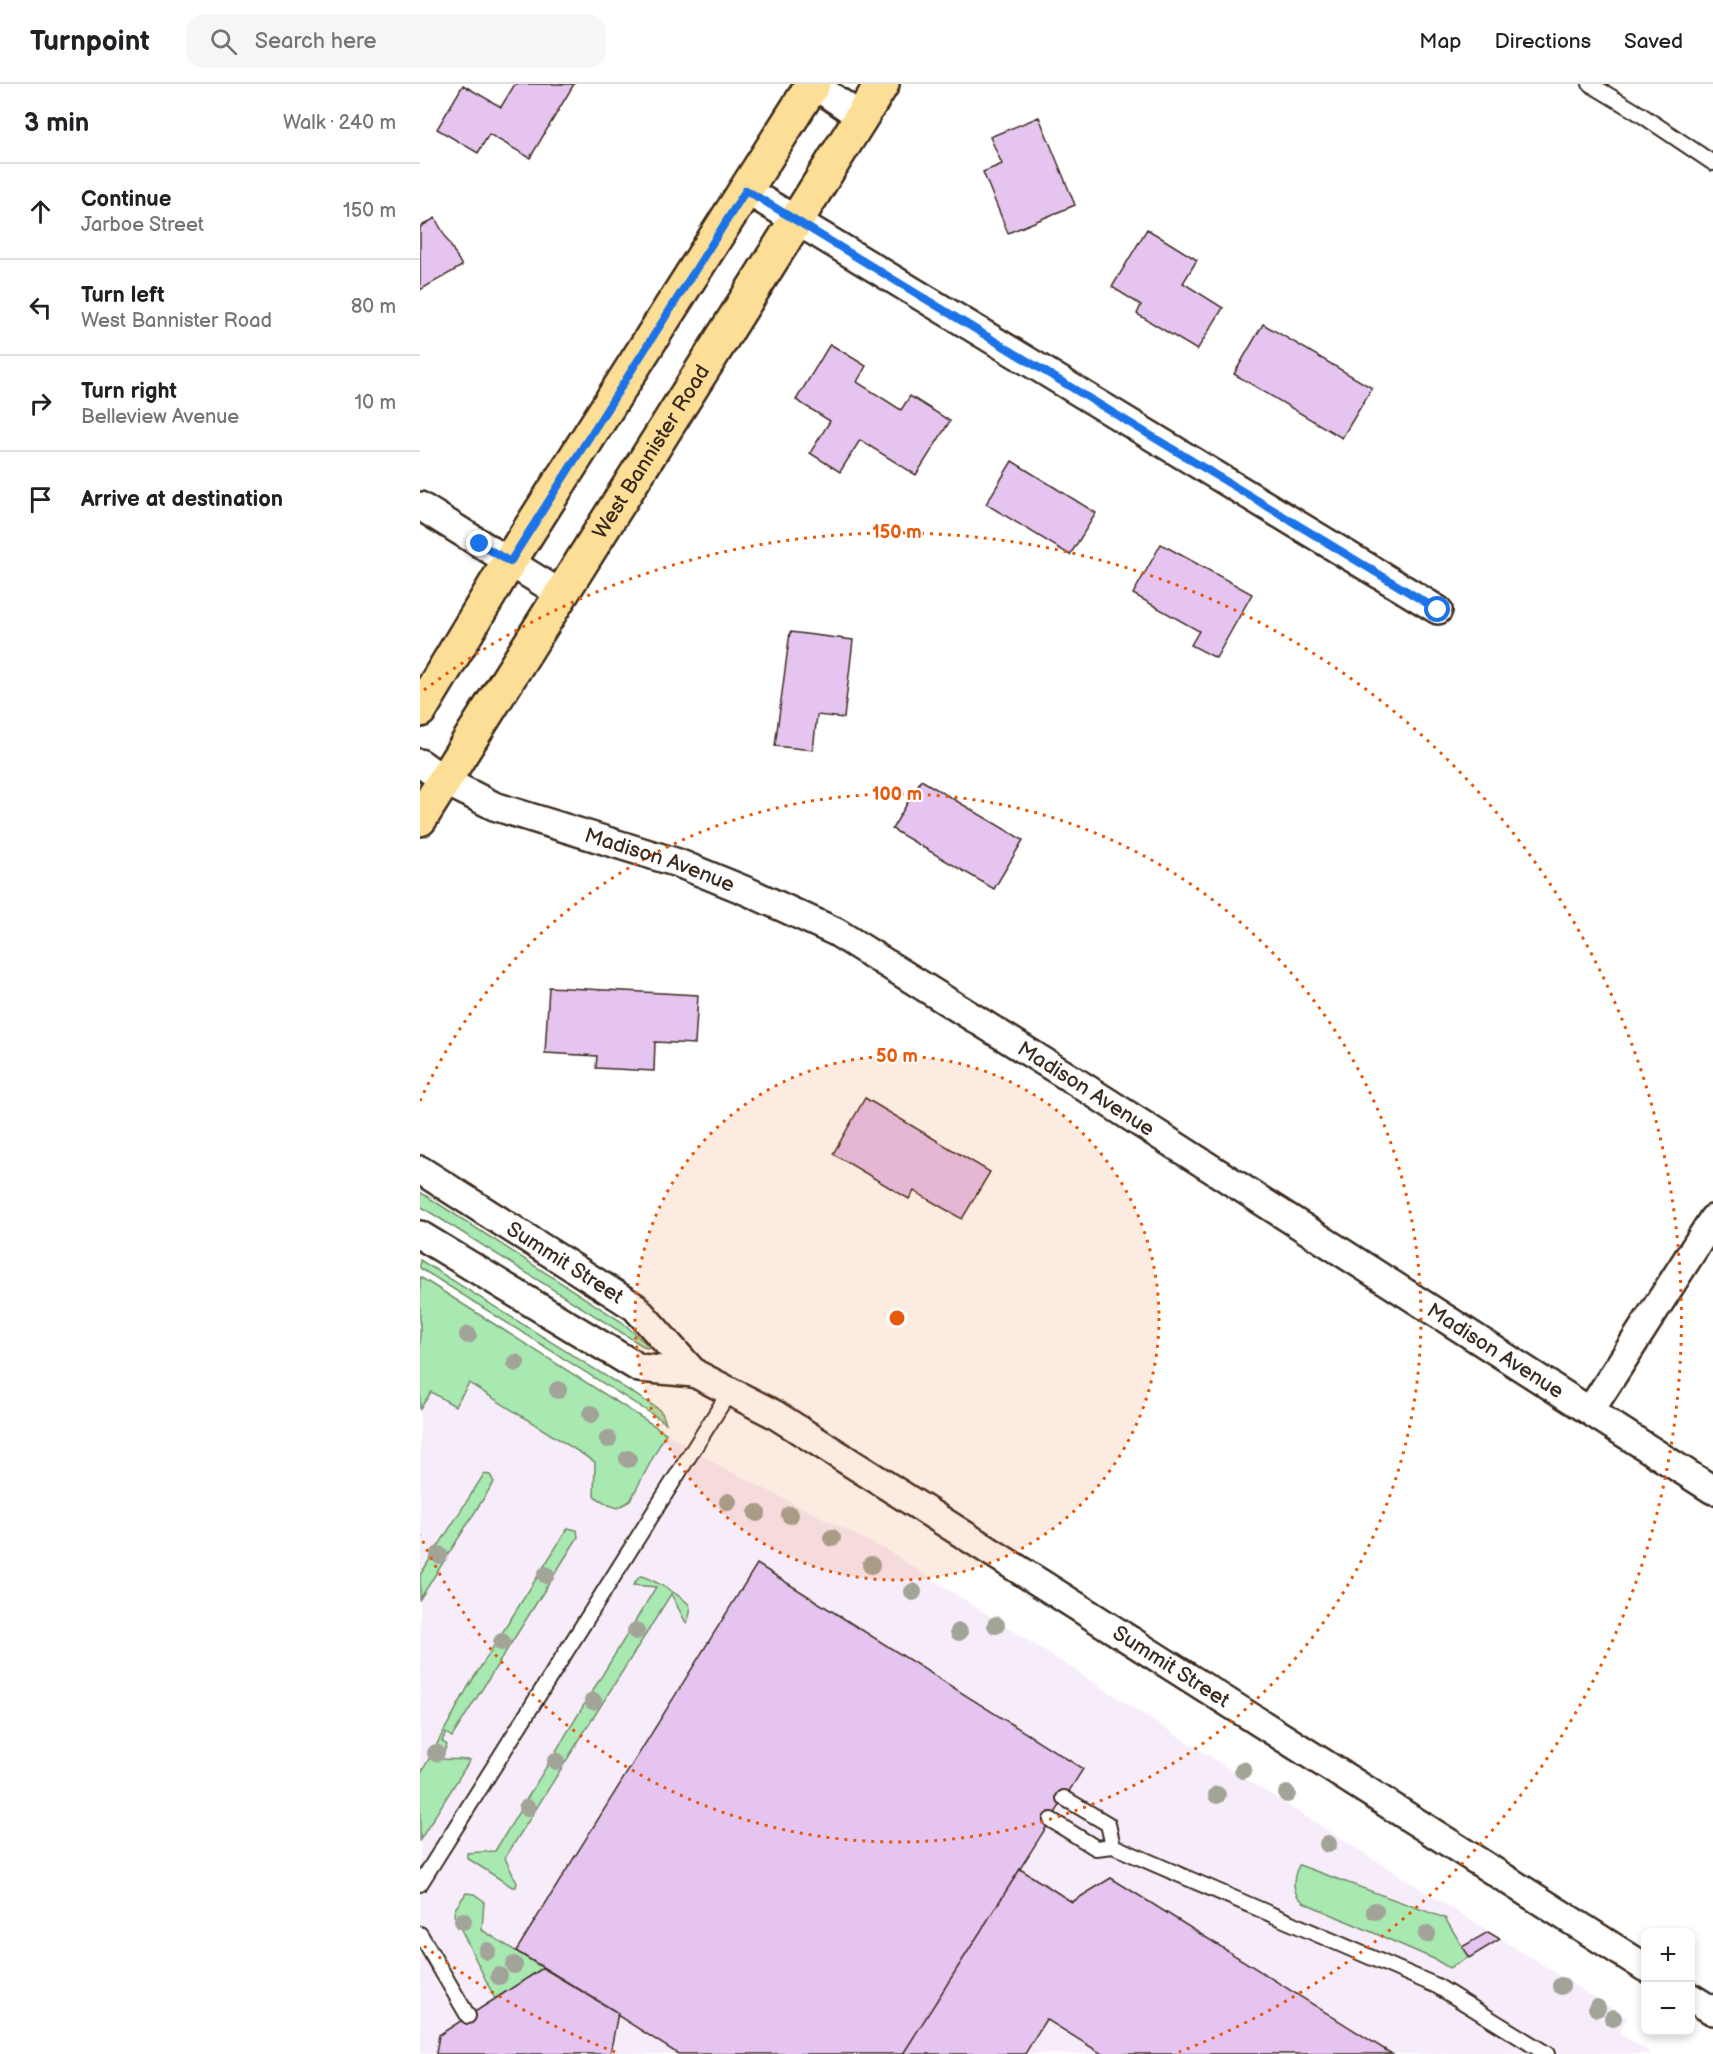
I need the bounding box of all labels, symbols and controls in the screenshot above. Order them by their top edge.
search box [186,14,606,68]
text: Turnpoint [30,25,150,58]
icon: search [207,25,240,58]
text: Search here [255,28,377,55]
text: Map [1419,29,1462,54]
text: Directions [1495,29,1591,54]
text: Saved [1624,29,1683,54]
text: 3 min [24,108,89,139]
text: Walk · 240 m [283,111,396,135]
text: Continue [81,186,171,213]
icon: ahead [24,195,57,228]
text: 150 m [343,199,396,223]
text: Jarboe Street [81,213,204,237]
text: Turn left [81,282,165,309]
icon: left [24,291,57,324]
text: 80 m [351,295,396,319]
text: West Bannister Road [81,309,272,333]
street label: West Bannister Road [587,360,715,543]
text: Turn right [81,378,177,405]
icon: right [24,387,57,420]
text: 10 m [355,391,396,415]
text: Belleview Avenue [81,405,239,429]
icon: arrive [24,483,57,516]
text: Arrive at destination [81,486,283,513]
text: 150 m [872,522,922,543]
route end [466,530,492,556]
route start [1424,596,1450,622]
text: 100 m [872,784,922,805]
street label: Madison Avenue [581,823,738,898]
street label: Madison Avenue [1013,1036,1159,1142]
text: 50 m [876,1046,918,1067]
street label: Summit Street [502,1216,628,1310]
street label: Madison Avenue [1422,1298,1568,1404]
centre of rings [887,1308,907,1328]
street label: Summit Street [1108,1620,1234,1713]
map controls [1641,1928,1695,2036]
button: + [1641,1928,1695,1982]
button: − [1641,1982,1695,2036]

